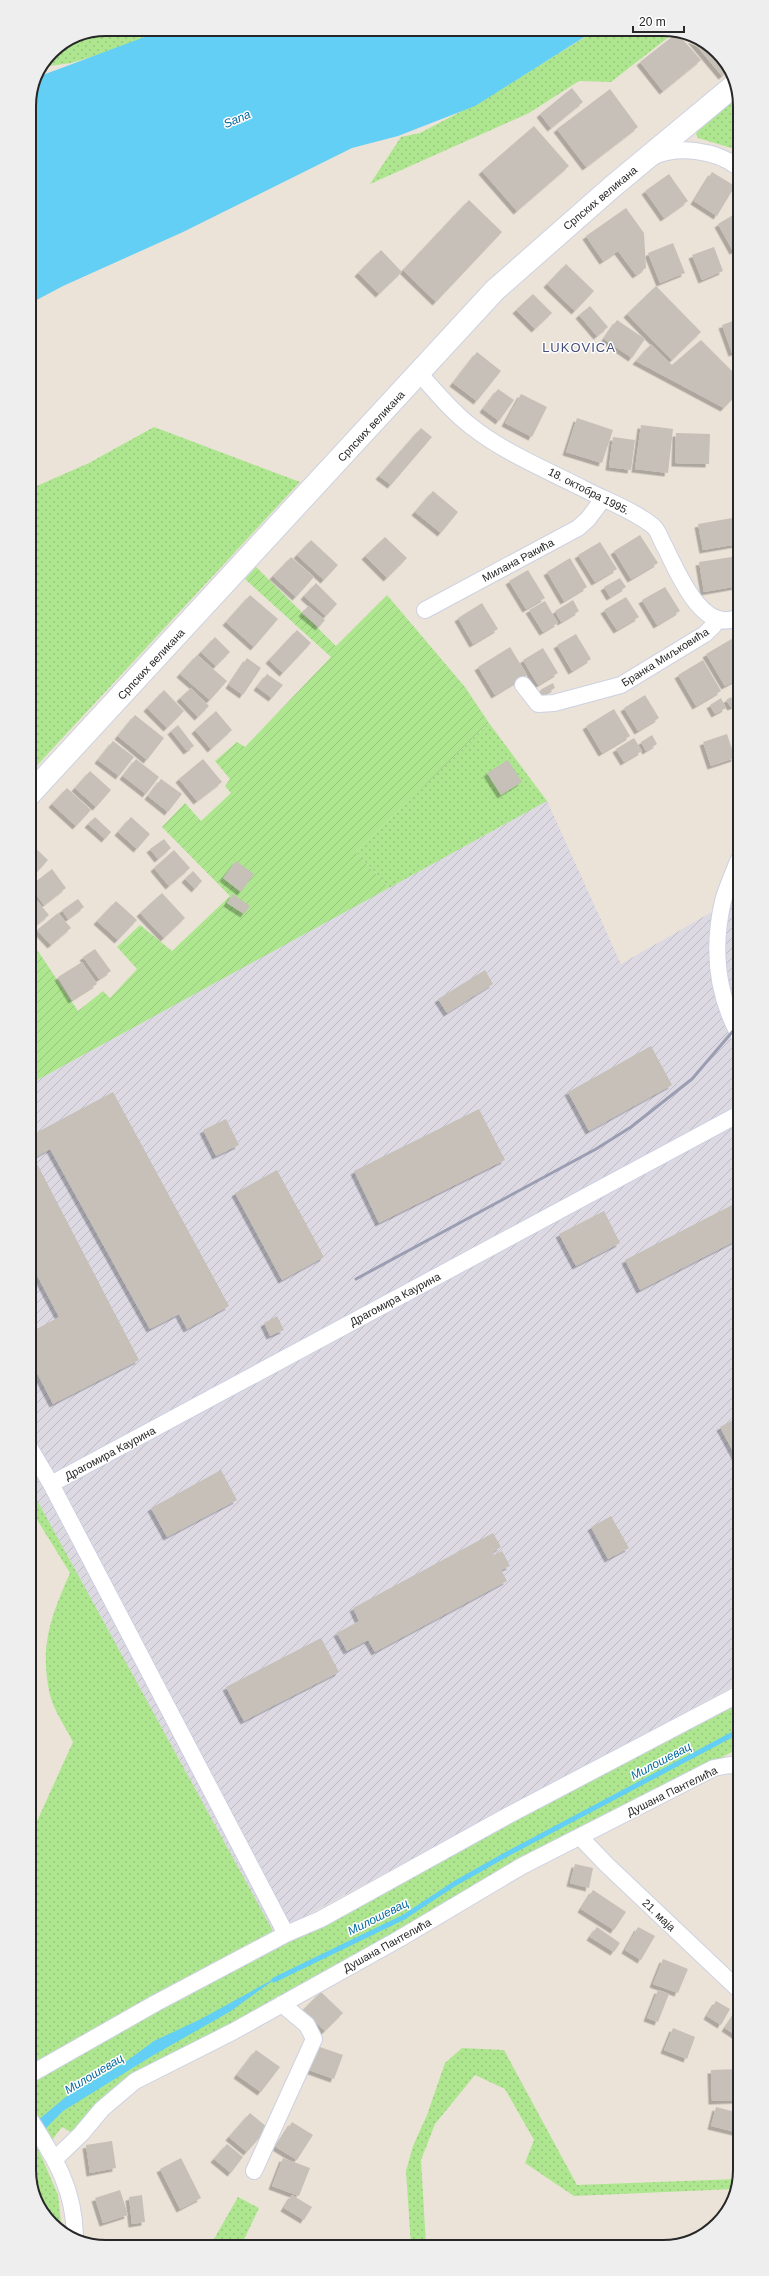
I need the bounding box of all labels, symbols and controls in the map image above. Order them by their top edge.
scale bar [633,8,684,34]
text: 20 m [639,15,666,29]
water label: Sana [221,107,253,131]
street label: Српских великана [561,163,640,232]
district label: LUKOVICA [542,340,616,355]
street label: Српских великана [335,387,408,464]
street label: 18. октобра 1995. [546,465,632,517]
street label: Милана Ракића [480,536,557,584]
street label: Српских великана [115,625,188,702]
street label: Бранка Миљковића [619,625,711,689]
street label: Драгомира Каурина [348,1270,443,1328]
street label: Драгомира Каурина [63,1424,158,1482]
water label: Милошевац [628,1739,694,1783]
street label: Душана Пантелића [625,1764,720,1818]
water label: Милошевац [345,1896,411,1938]
street label: 21. маја [640,1897,678,1934]
street label: Душана Пантелића [341,1915,434,1974]
water label: Милошевац [62,2051,126,2097]

